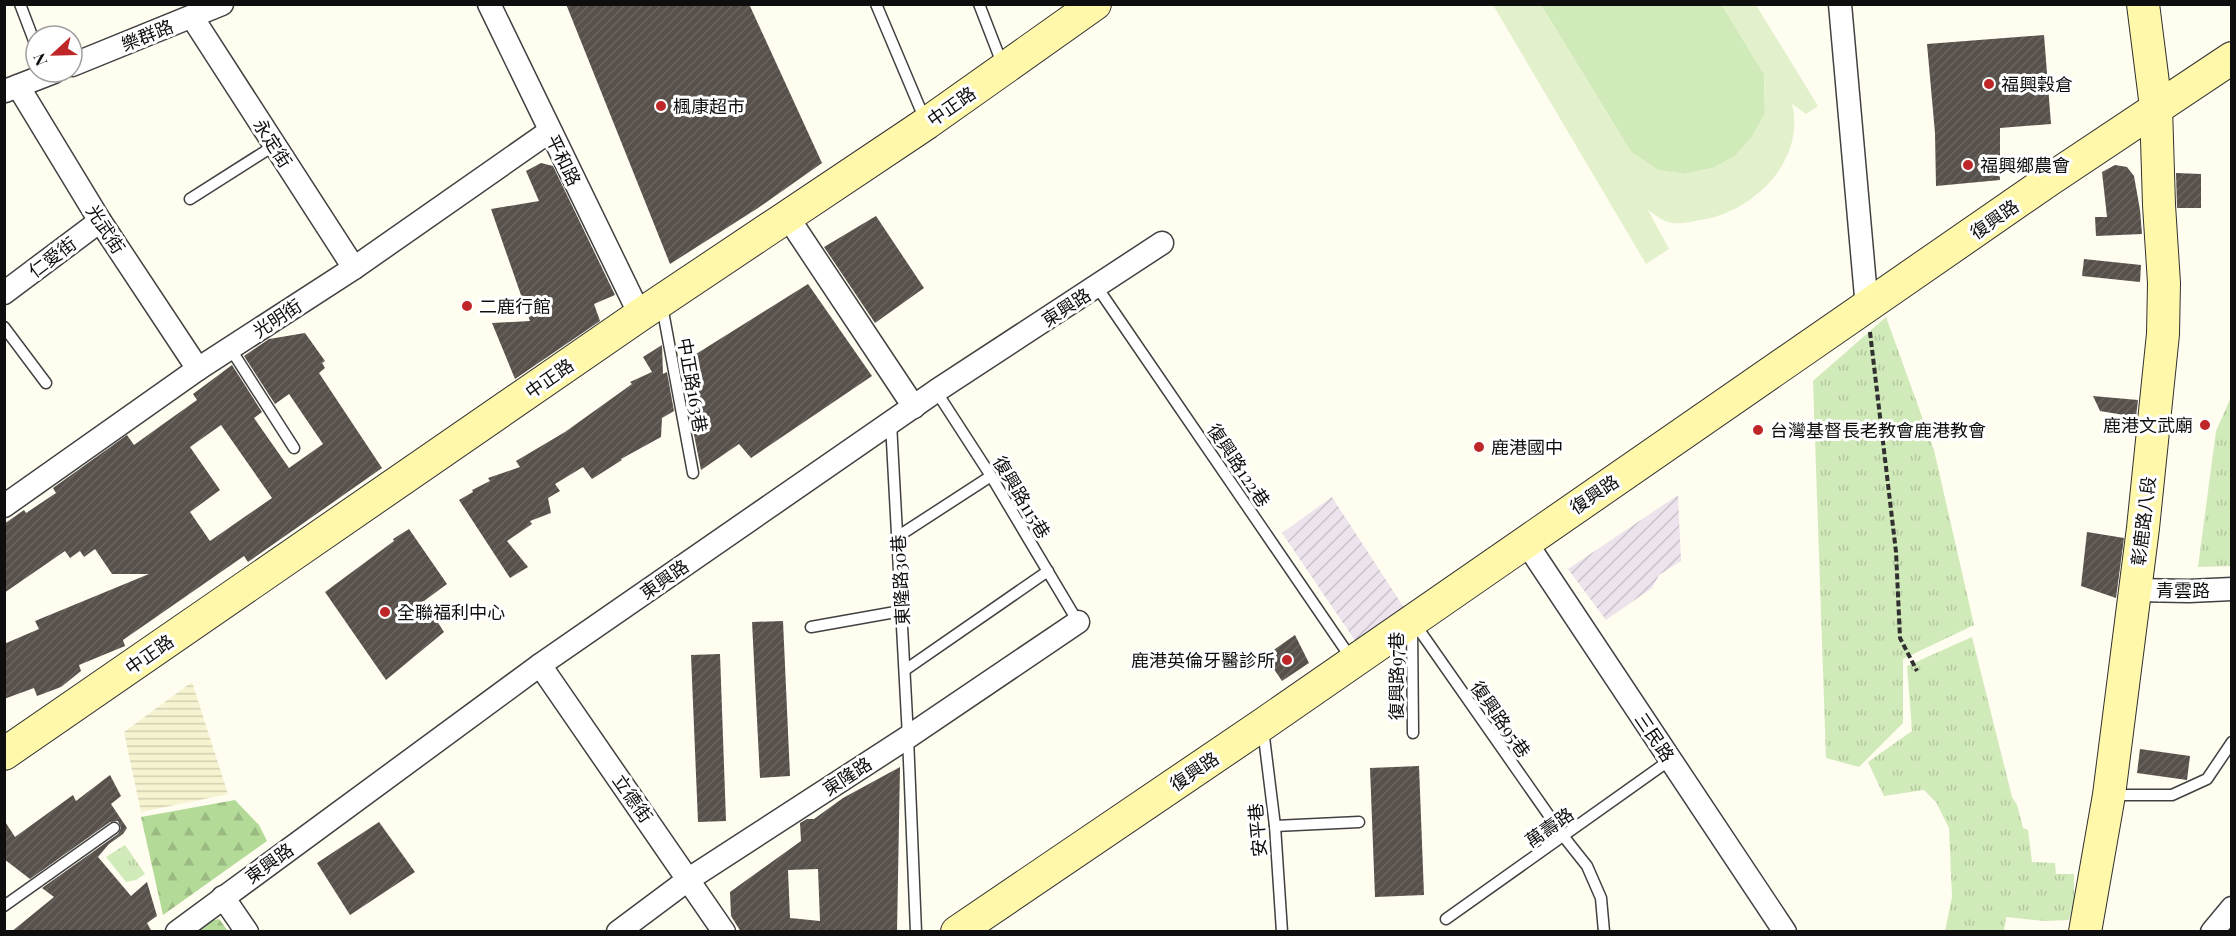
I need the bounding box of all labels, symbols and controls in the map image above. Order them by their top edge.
street label: 樂群路 [117,14,177,56]
north arrow [24,24,84,84]
text: N [28,50,52,69]
place label: 福興穀倉 [2001,72,2073,96]
marker: 福興穀倉 [1982,77,1996,91]
street label: 中正路 [922,81,980,131]
place label: 楓康超市 [673,94,745,118]
marker: 楓康超市 [654,99,668,113]
street label: 永定街 [248,114,298,172]
street label: 平和路 [541,130,587,190]
place label: 福興鄉農會 [1980,153,2070,177]
marker: 福興鄉農會 [1961,158,1975,172]
street label: 復興路 [1965,194,2023,244]
street label: 光武街 [81,200,131,258]
street label: 仁愛街 [23,231,81,283]
street label: 東興路 [1037,282,1095,332]
street label: 光明街 [248,293,306,343]
place label: 二鹿行館 [479,294,551,318]
marker: 二鹿行館 [460,299,474,313]
street label: 中正路163巷 [673,336,713,434]
street label: 中正路 [520,353,578,403]
place label: 鹿港文武廟 [2103,413,2193,437]
place label: 台灣基督長老教會鹿港教會 [1770,418,1986,442]
marker: 鹿港文武廟 [2198,418,2212,432]
street label: 復興路122巷 [1202,419,1276,511]
marker: 台灣基督長老教會鹿港教會 [1751,423,1765,437]
place label: 鹿港國中 [1491,435,1563,459]
marker: 鹿港國中 [1472,440,1486,454]
street label: 復興路115巷 [988,451,1056,543]
street label: 復興路 [1565,469,1623,519]
street label: 彰鹿路八段 [2126,475,2160,567]
street label: 東隆路30巷 [886,534,914,626]
street label: 東興路 [635,554,693,604]
street label: 青雲路 [2156,578,2210,602]
place label: 全聯福利中心 [397,600,505,624]
marker: 全聯福利中心 [378,605,392,619]
street label: 中正路 [120,629,178,679]
street label: 復興路97巷 [1384,632,1408,720]
place label: 鹿港英倫牙醫診所 [1131,648,1275,672]
marker: 鹿港英倫牙醫診所 [1280,653,1294,667]
street label: 復興路95巷 [1466,676,1536,762]
street label: 三民路 [1630,708,1680,766]
street label: 復興路 [1165,746,1223,796]
street label: 東隆路 [818,751,876,801]
street label: 立德街 [608,769,658,827]
street label: 安平巷 [1243,802,1271,858]
street label: 萬壽路 [1520,802,1578,852]
street label: 東興路 [240,837,298,889]

